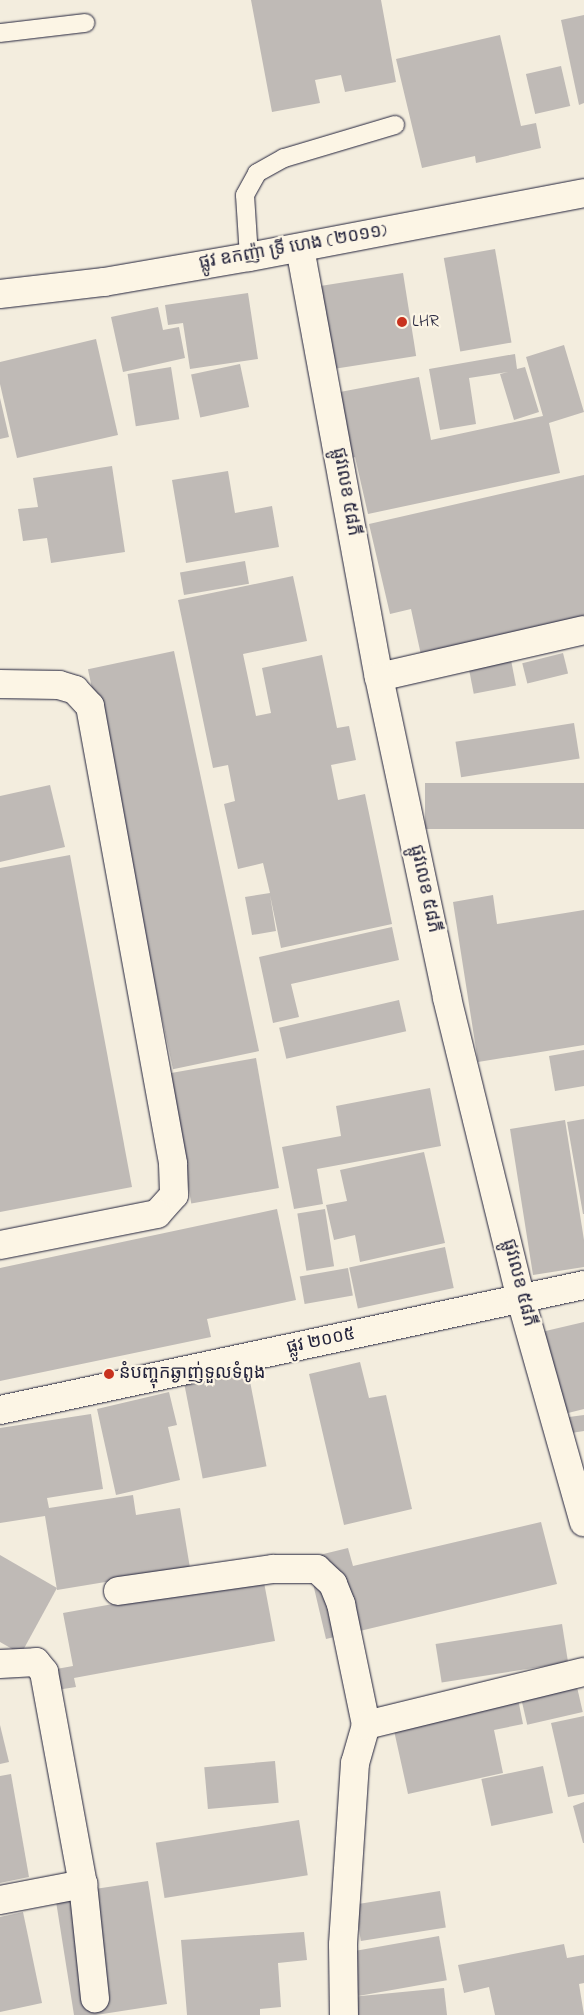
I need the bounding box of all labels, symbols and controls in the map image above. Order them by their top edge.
street label: ផ្លូវ ឧកញ៉ា ទ្រី ហេង (២០១១) [197,221,389,275]
place label: LHR [412,311,439,333]
marker: LHR [396,316,408,328]
street label: ផ្លូវលេខ ៥៨ភី [327,446,363,538]
street label: ផ្លូវលេខ ៥៨ភី [404,843,444,935]
street label: ផ្លូវលេខ ៥៨ភី [497,1237,539,1329]
street label: ផ្លូវ ២០០៥ [285,1324,357,1360]
place label: នំបញ្ចុកឆ្ងាញ់ទួលទំពូង [119,1363,265,1385]
marker: នំបញ្ចុកឆ្ងាញ់ទួលទំពូង [103,1368,115,1380]

